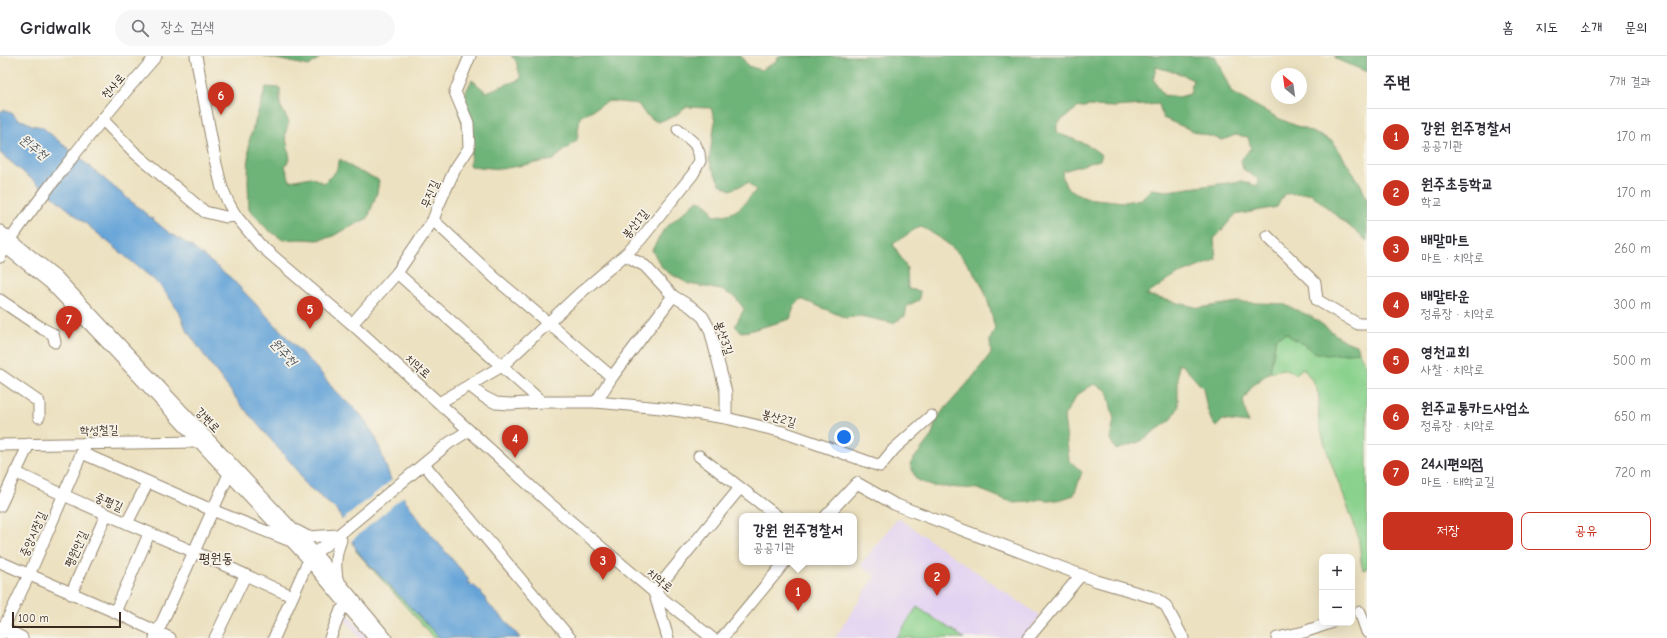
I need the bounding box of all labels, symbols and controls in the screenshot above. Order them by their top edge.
search box [115,10,395,46]
text: Gridwalk [20,17,91,39]
icon: search [129,17,151,39]
text: 장소 검색 [161,18,214,36]
text: 홈 [1502,19,1513,36]
text: 지도 [1535,19,1558,36]
text: 소개 [1580,19,1602,36]
text: 문의 [1624,19,1647,36]
north arrow [1271,68,1307,104]
street label: 천사로 [98,70,128,102]
text: 주변 [1383,73,1410,92]
text: 7개 결과 [1609,74,1651,89]
pin: 6 [208,82,234,115]
text: 강원 원주경찰서 [1421,119,1511,137]
text: 1 [1393,129,1399,144]
text: 170 m [1617,129,1651,144]
water label: 원주천 [17,131,52,164]
text: 공공기관 [1421,138,1463,153]
text: 원주초등학교 [1421,175,1493,193]
street label: 무진길 [418,178,442,210]
text: 2 [1393,185,1399,200]
text: 170 m [1617,185,1651,200]
text: 학교 [1421,194,1442,209]
street label: 봉산1길 [619,206,651,242]
text: 배말마트 [1421,231,1469,249]
text: 3 [1393,241,1399,256]
text: 260 m [1614,241,1651,256]
text: 마트 · 치악로 [1421,250,1484,265]
text: 배말타운 [1421,287,1469,305]
pin: 5 [297,296,323,329]
text: 4 [1393,297,1399,312]
text: 300 m [1613,297,1651,312]
pin: 7 [56,306,82,339]
text: 정류장 · 치악로 [1421,306,1495,321]
street label: 봉산3길 [712,319,736,357]
water label: 원주천 [268,335,301,370]
text: 영천교회 [1421,343,1469,361]
street label: 치악로 [403,351,433,381]
text: 5 [1393,353,1399,368]
text: 500 m [1613,353,1651,368]
text: 사찰 · 치악로 [1421,362,1484,377]
text: 원주교통카드사업소 [1421,399,1530,417]
street label: 강변로 [193,405,223,435]
street label: 봉산2길 [760,406,798,430]
text: 6 [1393,409,1399,424]
text: 650 m [1614,409,1651,424]
text: 정류장 · 치악로 [1421,418,1495,433]
street label: 학성철길 [80,423,119,437]
pin: 4 [502,425,528,458]
your location [834,427,854,447]
text: 24시편의점 [1421,455,1483,473]
text: 7 [1393,465,1399,480]
text: 720 m [1615,465,1651,480]
text: 마트 · 태학교길 [1421,474,1495,489]
street label: 중평길 [93,490,125,514]
street label: 중앙시장길 [17,509,49,559]
button: 저장 [1383,512,1513,550]
button: 공유 [1521,512,1651,550]
popup [739,513,857,565]
text: 강원 원주경찰서 [753,521,843,539]
street label: 평원안길 [62,528,90,569]
text: 공공기관 [753,540,795,555]
pin: 3 [590,547,616,580]
district label: 평원동 [199,550,233,567]
map controls [1319,554,1355,626]
button: + [1319,554,1355,590]
pin: 2 [924,563,950,596]
street label: 치악로 [644,565,676,595]
pin: 1 [785,578,811,611]
button: − [1319,590,1355,626]
scale bar [12,610,121,629]
text: 100 m [18,612,49,625]

